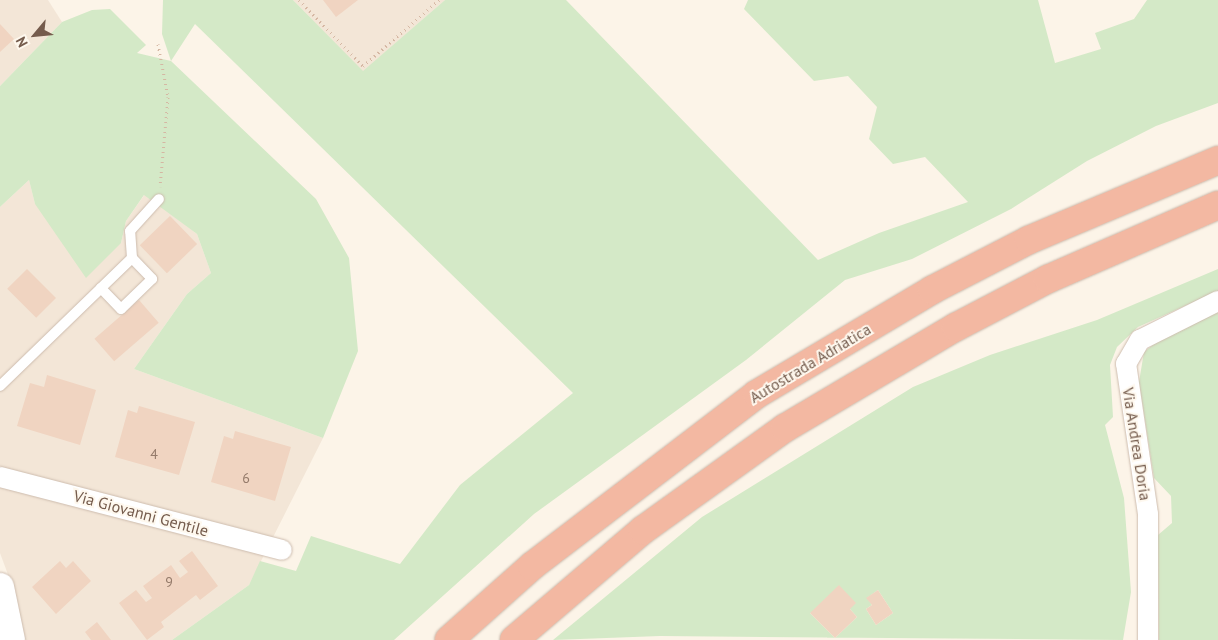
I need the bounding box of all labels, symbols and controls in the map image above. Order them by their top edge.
north arrow [10,10,60,60]
text: N [12,34,32,50]
street label: Autostrada Adriatica [746,319,874,407]
street label: Via Andrea Doria [1119,386,1155,502]
house number: 4 [150,446,158,462]
house number: 6 [242,470,250,486]
street label: Via Giovanni Gentile [71,486,211,540]
house number: 9 [165,574,173,590]

